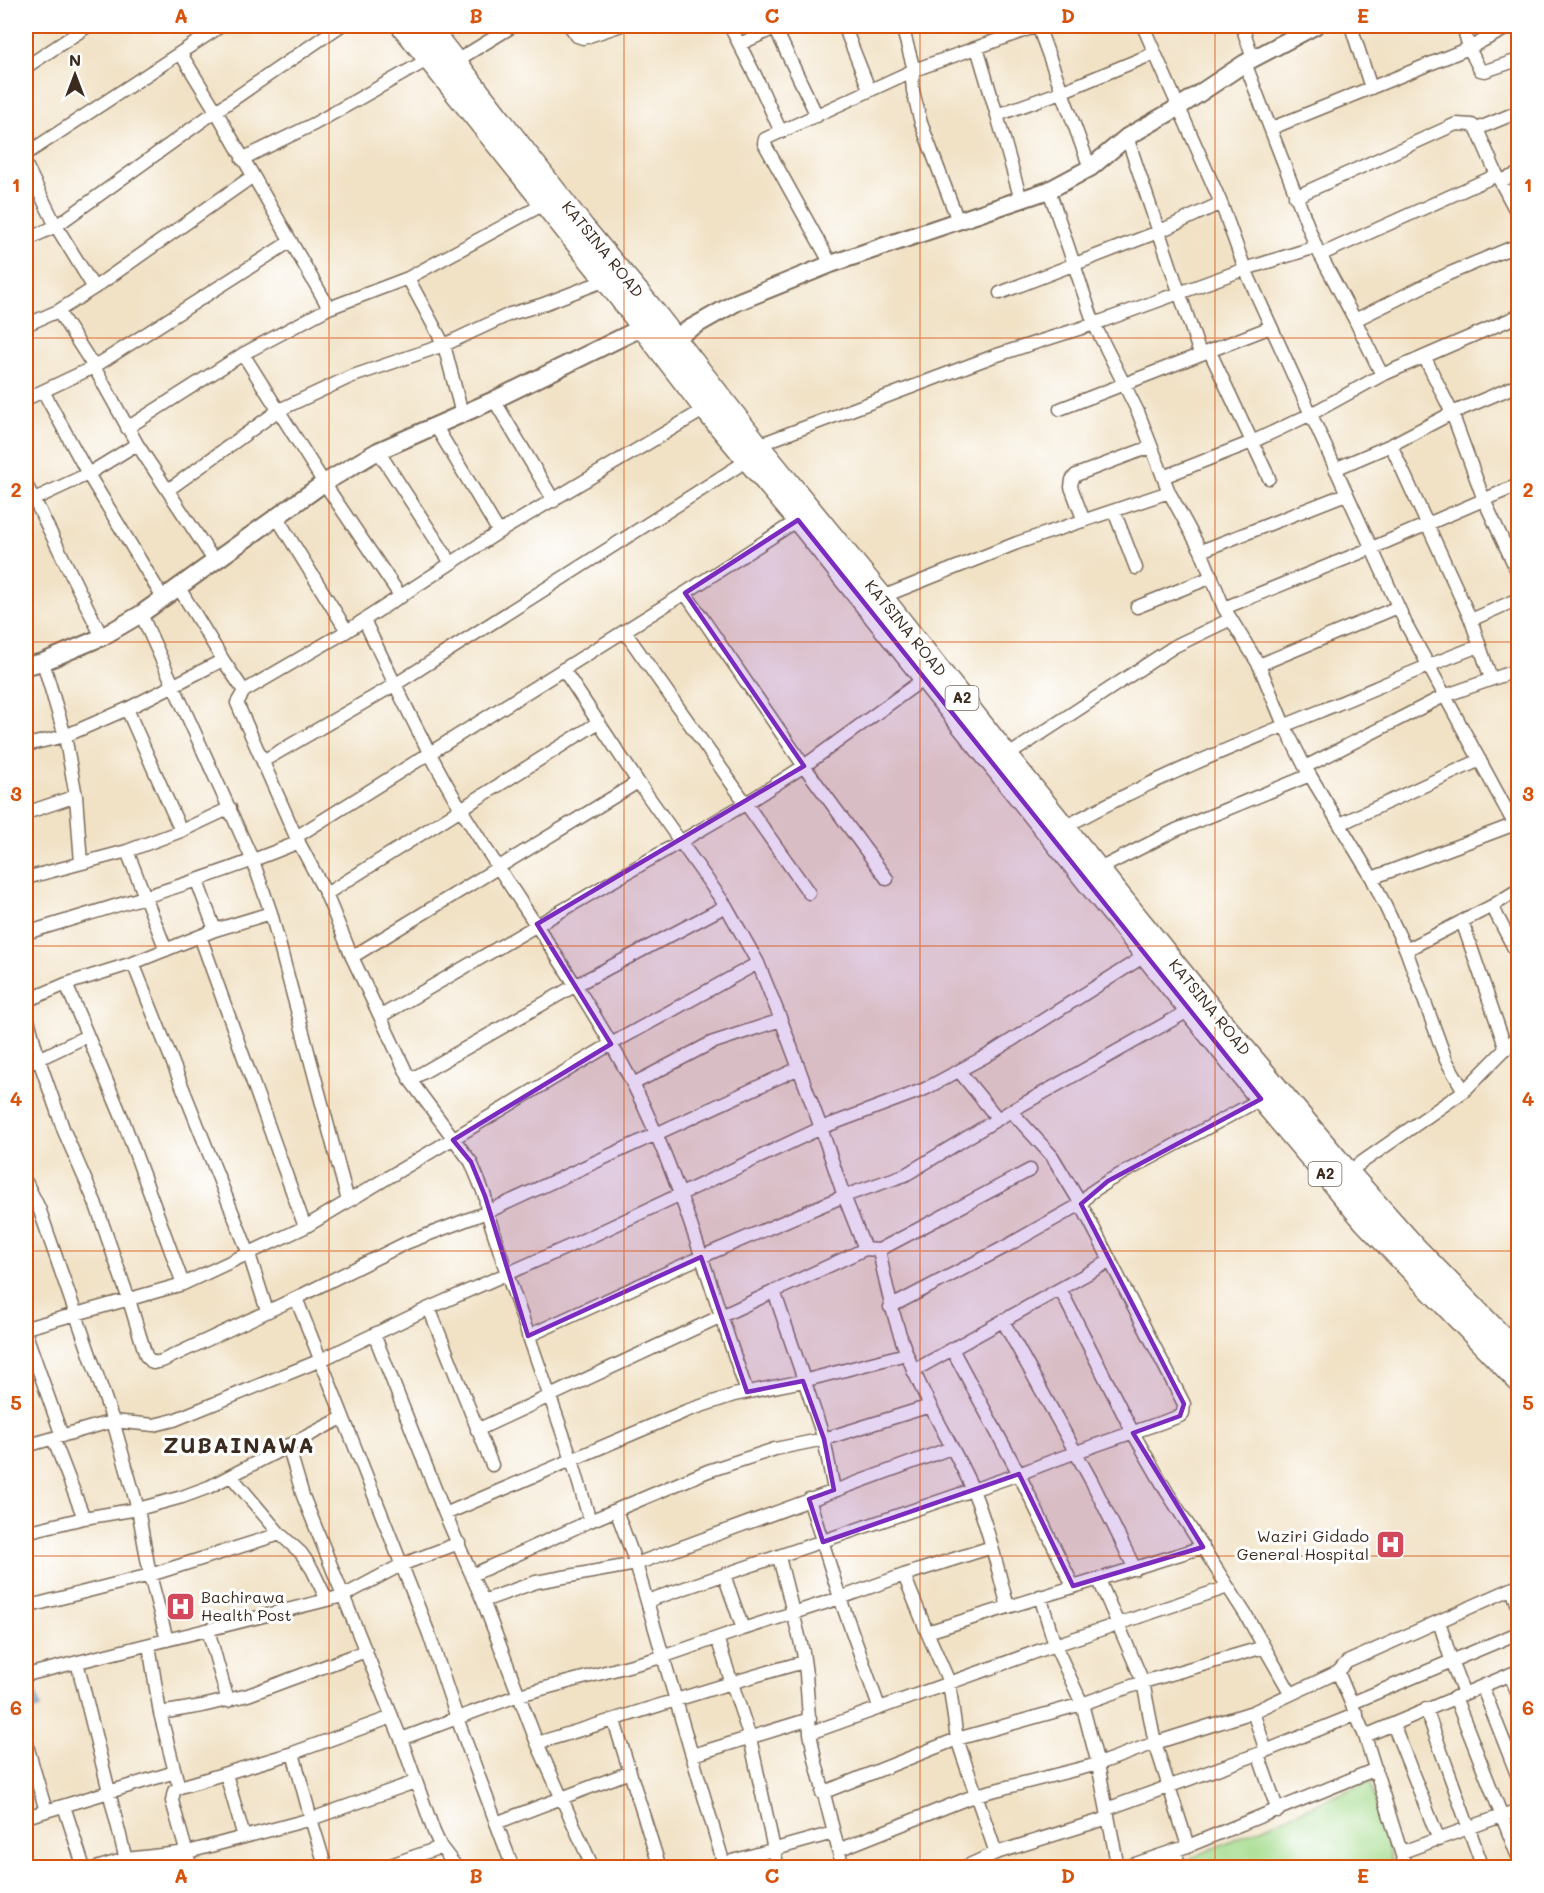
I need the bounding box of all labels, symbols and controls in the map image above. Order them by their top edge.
text: A [174,2,188,28]
text: B [469,2,483,28]
text: C [765,2,780,28]
text: D [1061,2,1075,28]
text: E [1357,2,1369,28]
north arrow [45,45,105,105]
text: N [69,49,81,70]
text: 1 [12,171,20,197]
text: 1 [1524,171,1532,197]
street label: KATSINA ROAD [558,196,649,301]
text: 2 [10,476,22,502]
text: 2 [1522,476,1534,502]
street label: KATSINA ROAD [861,575,952,680]
road number: A2 [946,686,978,710]
text: 3 [10,780,22,806]
text: 3 [1522,780,1534,806]
street label: KATSINA ROAD [1165,954,1256,1059]
text: 4 [10,1085,23,1111]
text: 4 [1522,1085,1535,1111]
road number: A2 [1308,1162,1342,1186]
text: 5 [10,1389,22,1415]
text: 5 [1522,1389,1534,1415]
district label: ZUBAINAWA [163,1430,315,1459]
place label: Waziri Gidado General Hospital [1237,1525,1369,1564]
hospital icon: Waziri Gidado General Hospital [1374,1529,1406,1561]
place label: Bachirawa Health Post [201,1586,292,1625]
hospital icon: Bachirawa Health Post [164,1590,196,1622]
text: 6 [10,1694,22,1720]
text: 6 [1522,1694,1534,1720]
text: A [174,1862,188,1888]
text: B [469,1862,483,1888]
text: C [765,1862,780,1888]
text: D [1061,1862,1075,1888]
text: E [1357,1862,1369,1888]

